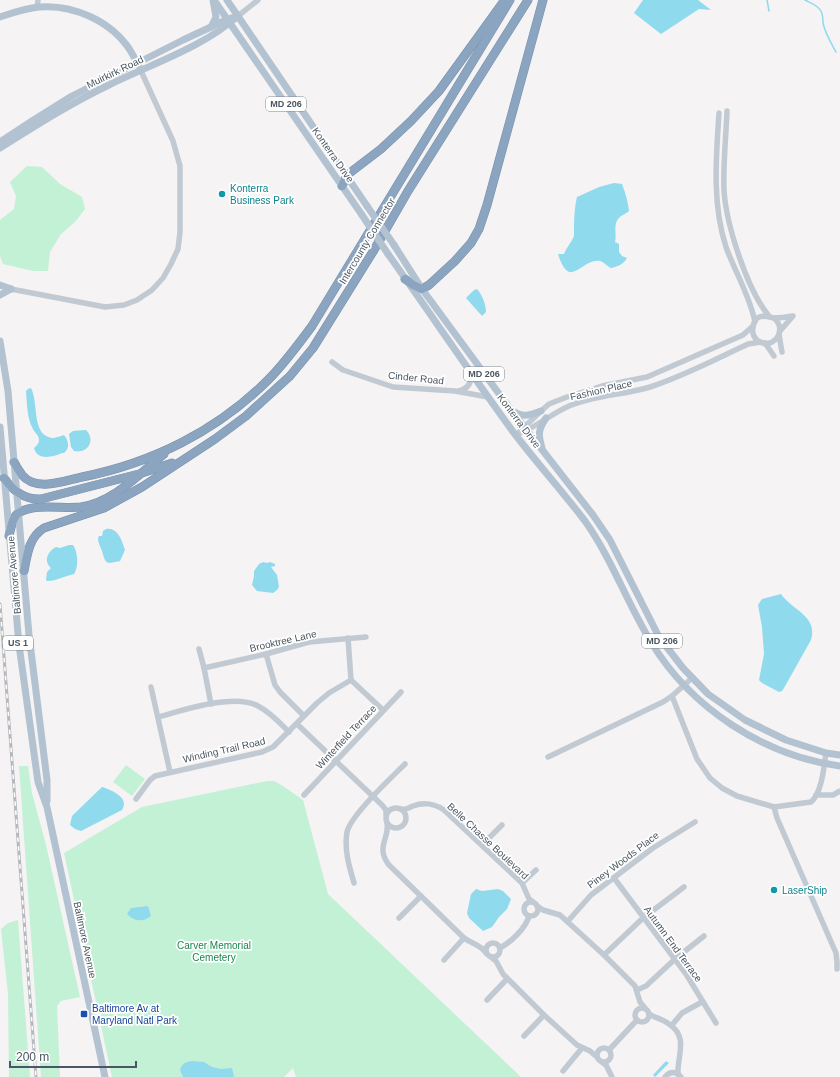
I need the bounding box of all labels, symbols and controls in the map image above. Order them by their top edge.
street label: Muirkirk Road [85,54,145,90]
road number: MD 206 [266,97,306,111]
street label: Konterra Drive [310,125,356,185]
place label: Konterra Business Park [230,183,295,206]
marker: Konterra Business Park [217,189,227,199]
street label: Intercounty Connector [337,195,397,286]
road number: MD 206 [464,367,504,381]
street label: Cinder Road [388,370,444,386]
street label: Fashion Place [569,377,634,402]
street label: Konterra Drive [495,392,543,450]
street label: Baltimore Avenue [5,535,23,614]
street label: Brooktree Lane [248,628,318,654]
road number: MD 206 [642,634,682,648]
road number: US 1 [3,636,33,650]
street label: Winterfield Terrace [314,703,379,771]
street label: Winding Trail Road [182,735,266,765]
street label: Belle Chasse Boulevard [445,801,531,881]
street label: Piney Woods Place [585,829,661,890]
marker: LaserShip [769,885,779,895]
place label: LaserShip [782,885,827,896]
street label: Baltimore Avenue [71,901,99,980]
street label: Autumn End Terrace [642,904,704,984]
park label: Carver Memorial Cemetery [177,940,251,963]
place label: Baltimore Av at Maryland Natl Park [92,1003,178,1026]
marker: Baltimore Av at Maryland Natl Park [79,1009,89,1019]
scale bar [10,1043,136,1069]
text: 200 m [16,1050,49,1064]

